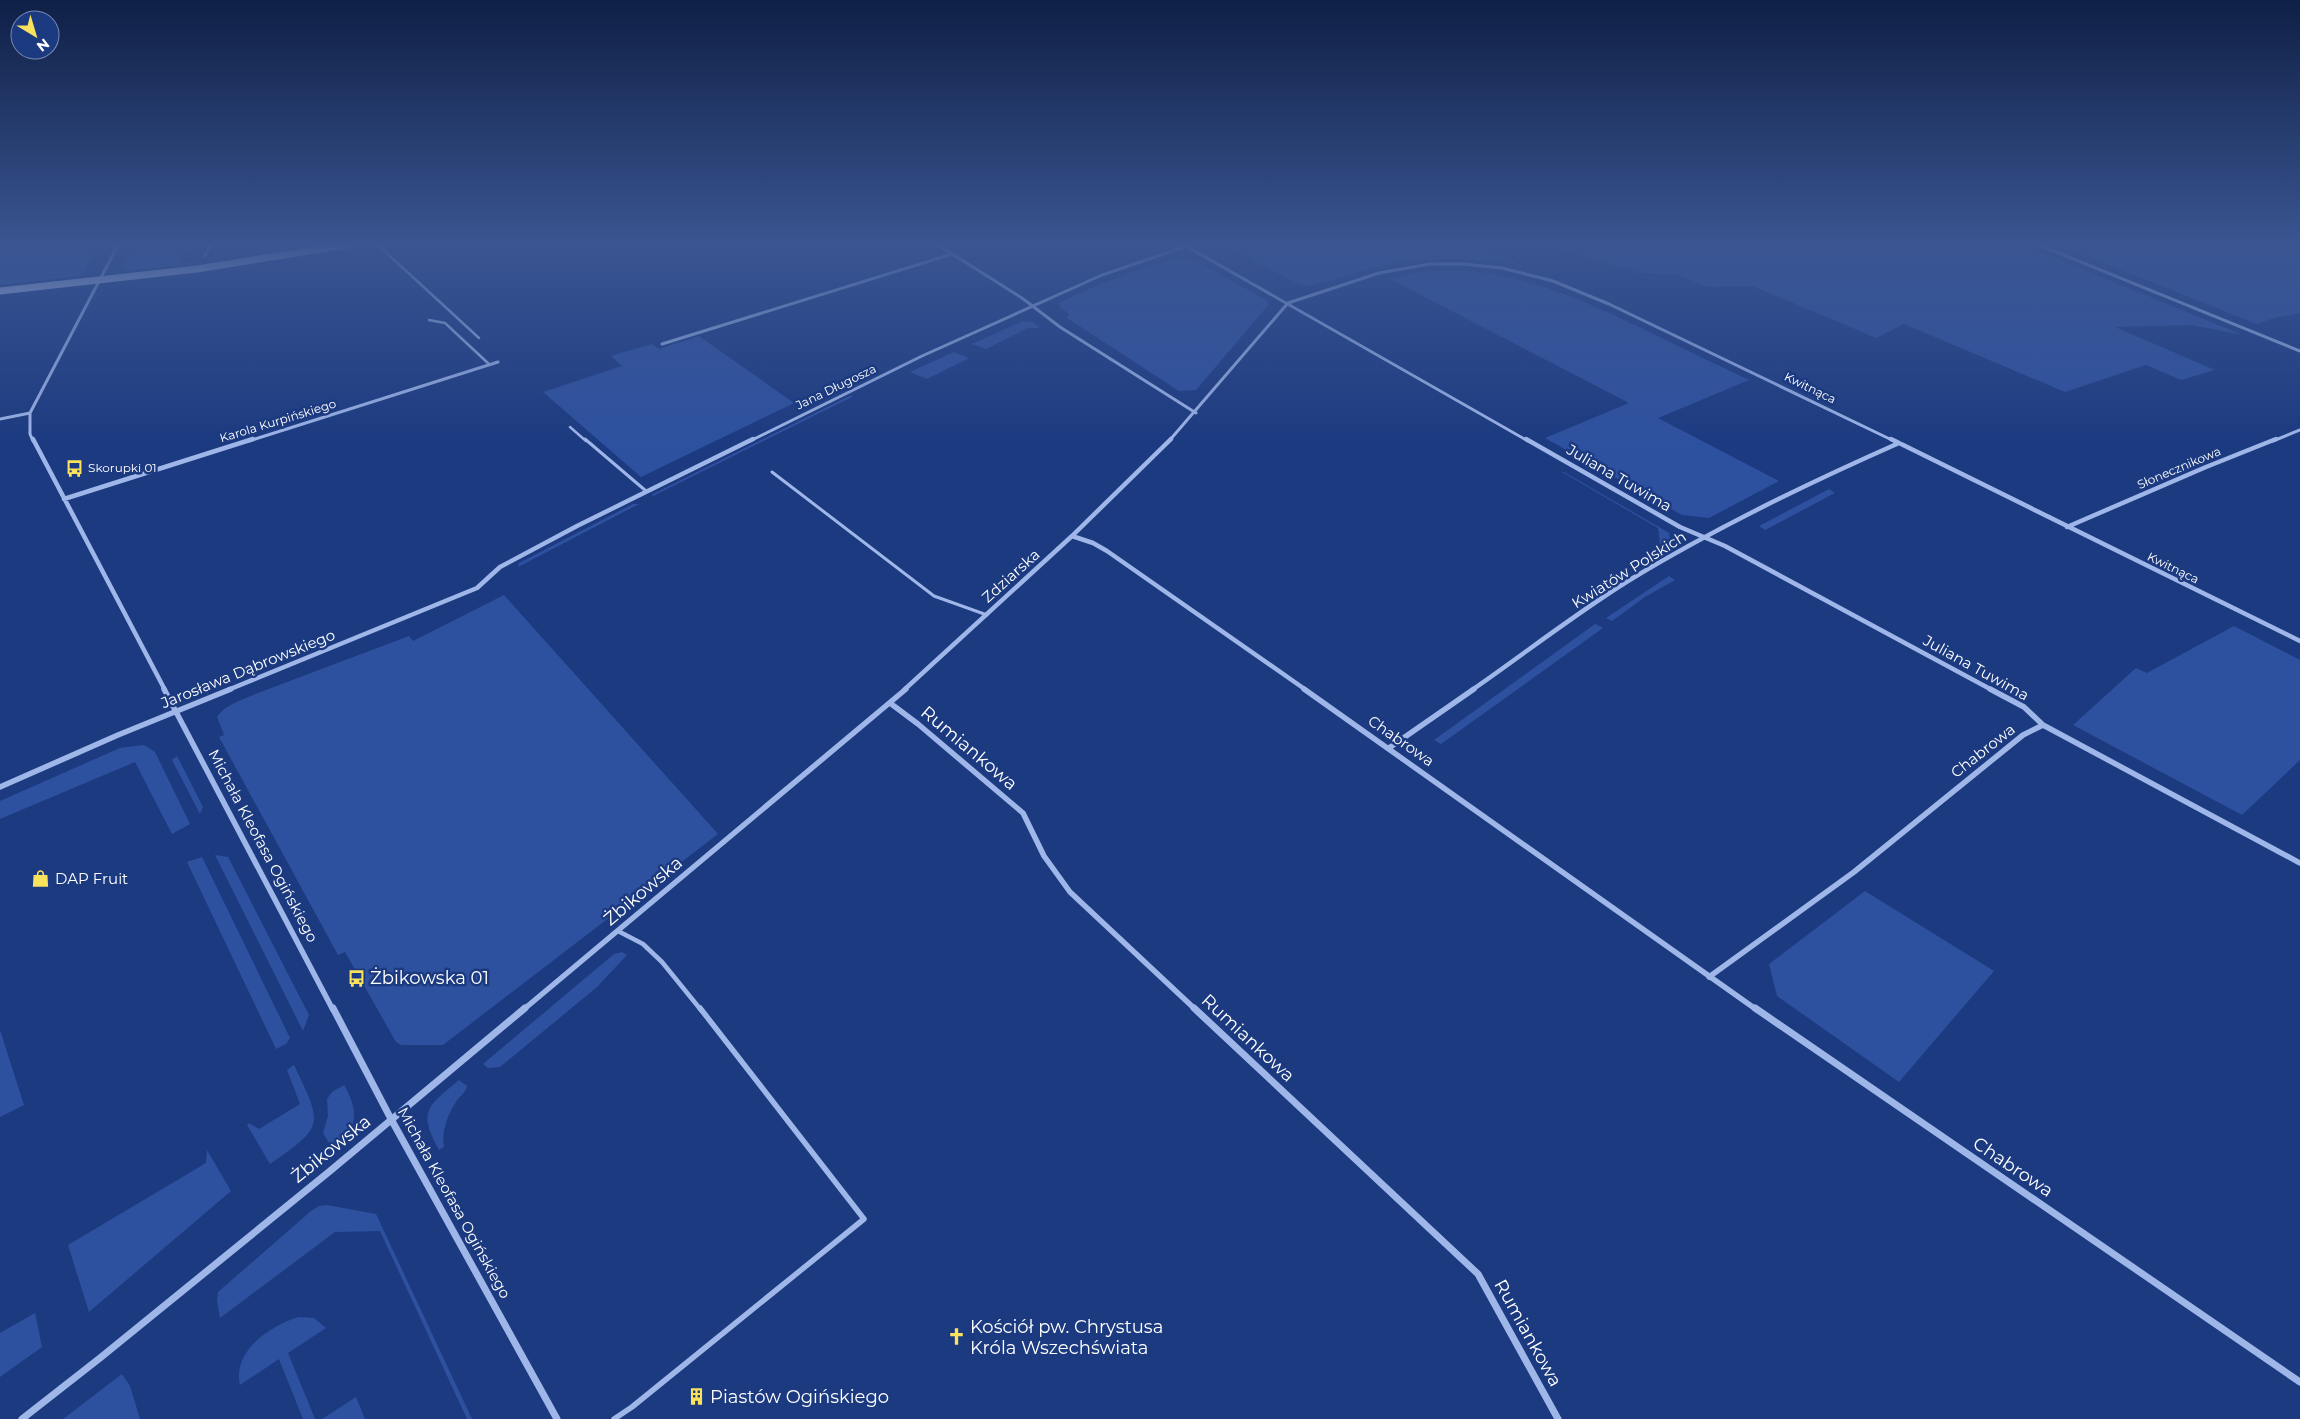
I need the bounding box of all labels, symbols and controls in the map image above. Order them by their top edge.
north arrow [10,10,60,60]
text: N [33,35,53,56]
street label: Jana Długosza [792,361,878,413]
street label: Kwitnąca [1782,369,1839,406]
street label: Karola Kurpińskiego [218,396,338,445]
street label: Juliana Tuwima [1563,439,1675,515]
street label: Słonecznikowa [2135,443,2223,492]
bus stop icon: Skorupki 01 [64,458,84,478]
place label: Skorupki 01 [88,460,157,475]
street label: Kwiatów Polskich [1568,527,1689,612]
street label: Zdziarska [978,545,1043,607]
street label: Kwitnąca [2145,549,2202,586]
street label: Jarosława Dąbrowskiego [157,625,338,713]
street label: Juliana Tuwima [1919,630,2032,704]
street label: Rumiankowa [916,701,1022,795]
street label: Chabrowa [1364,711,1438,770]
street label: Chabrowa [1947,720,2019,782]
street label: Michała Kleofasa Ogińskiego [204,746,322,945]
street label: Żbikowska [599,852,687,930]
shop icon: DAP Fruit [31,869,51,889]
place label: DAP Fruit [55,869,128,888]
place label: Żbikowska 01 [370,967,489,989]
bus stop icon: Żbikowska 01 [346,968,366,988]
street label: Rumiankowa [1197,989,1299,1087]
street label: Michała Kleofasa Ogińskiego [394,1104,515,1302]
street label: Żbikowska [287,1110,375,1188]
street label: Chabrowa [1969,1132,2057,1202]
street label: Rumiankowa [1489,1275,1567,1391]
place label: Kościół pw. Chrystusa Króla Wszechświata [970,1316,1163,1359]
church icon: Kościół pw. Chrystusa Króla Wszechświata [946,1327,966,1347]
place label: Piastów Ogińskiego [710,1386,889,1408]
building icon: Piastów Ogińskiego [686,1387,706,1407]

